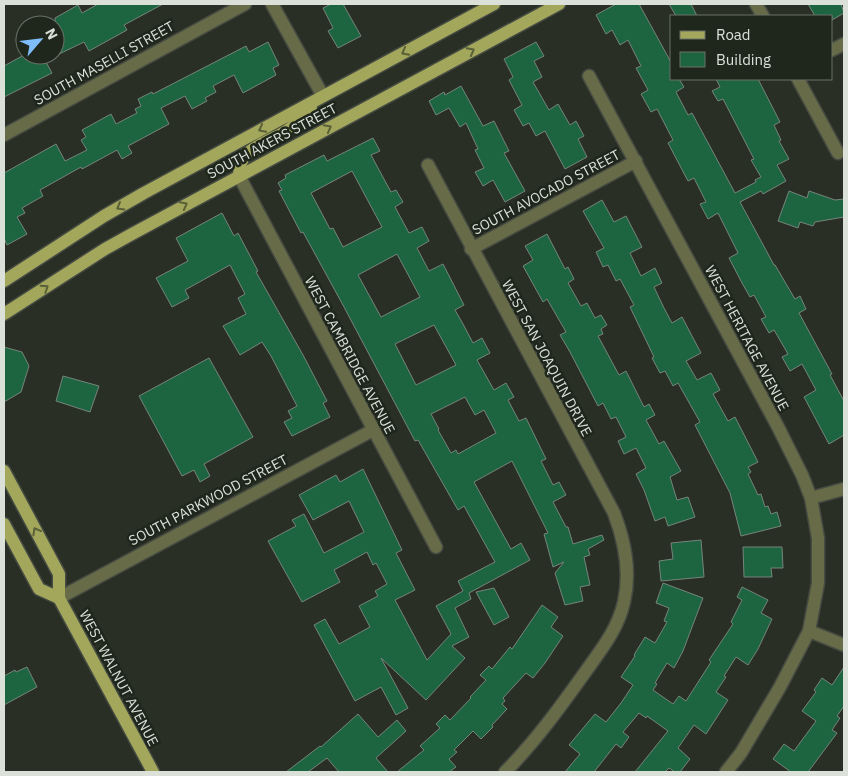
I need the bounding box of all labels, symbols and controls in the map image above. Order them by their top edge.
north arrow [15,15,65,65]
legend [670,15,833,80]
street label: SOUTH MASELLI STREET [31,17,177,109]
text: N [41,25,62,43]
text: Road [716,25,751,44]
one-way arrow [402,46,411,56]
one-way arrow [465,47,474,57]
text: Building [716,50,771,69]
street label: SOUTH AKERS STREET [204,99,340,183]
one-way arrow [259,123,268,133]
one-way arrow [322,124,331,134]
street label: SOUTH AVOCADO STREET [469,145,623,239]
one-way arrow [116,200,125,210]
one-way arrow [179,201,188,211]
street label: WEST HERITAGE AVENUE [701,262,793,414]
street label: WEST CAMBRIDGE AVENUE [301,273,399,437]
street label: WEST SAN JOAQUIN DRIVE [498,277,596,439]
one-way arrow [39,285,49,294]
street label: SOUTH PARKWOOD STREET [125,450,291,550]
one-way arrow [32,527,42,536]
street label: WEST WALNUT AVENUE [75,607,163,749]

